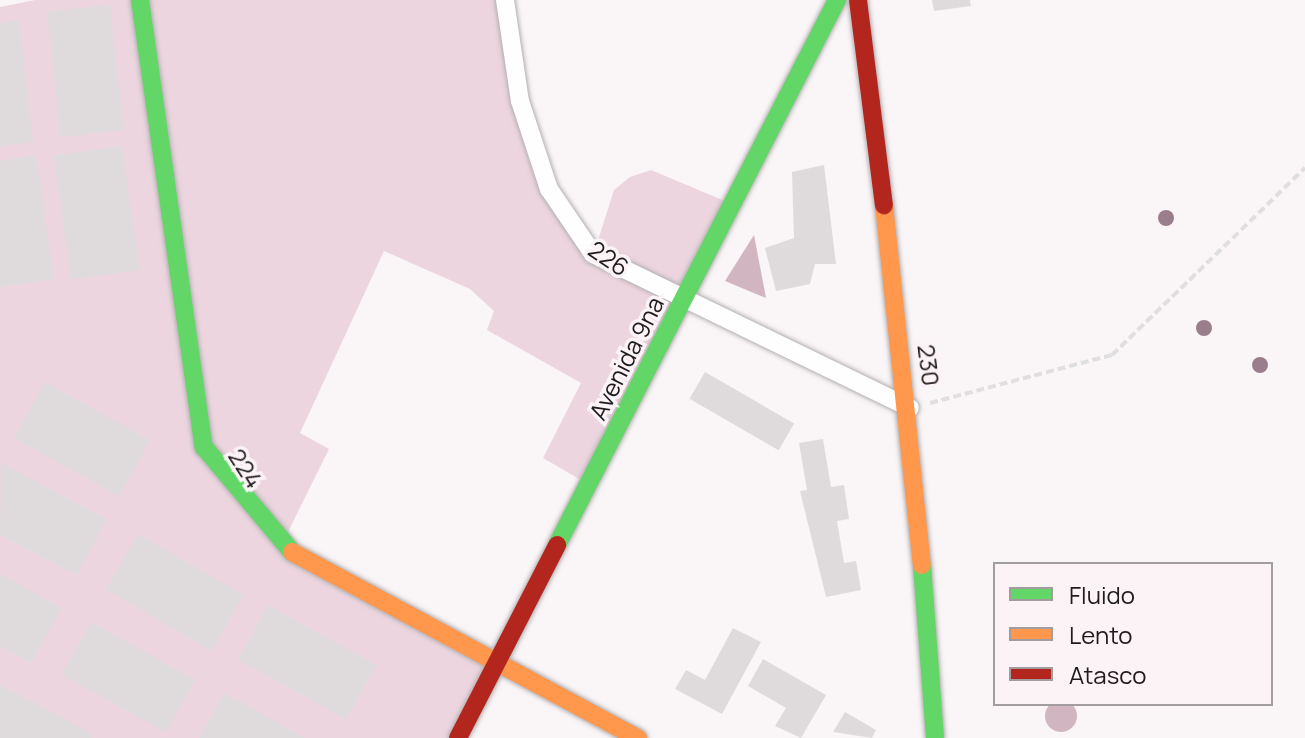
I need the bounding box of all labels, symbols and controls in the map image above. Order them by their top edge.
street label: 226 [583,234,635,282]
street label: Avenida 9na [583,292,669,424]
street label: 230 [912,343,946,387]
street label: 224 [223,443,269,493]
legend [993,562,1273,706]
text: Fluido [1069,578,1135,611]
text: Lento [1069,618,1133,651]
text: Atasco [1069,658,1146,691]

